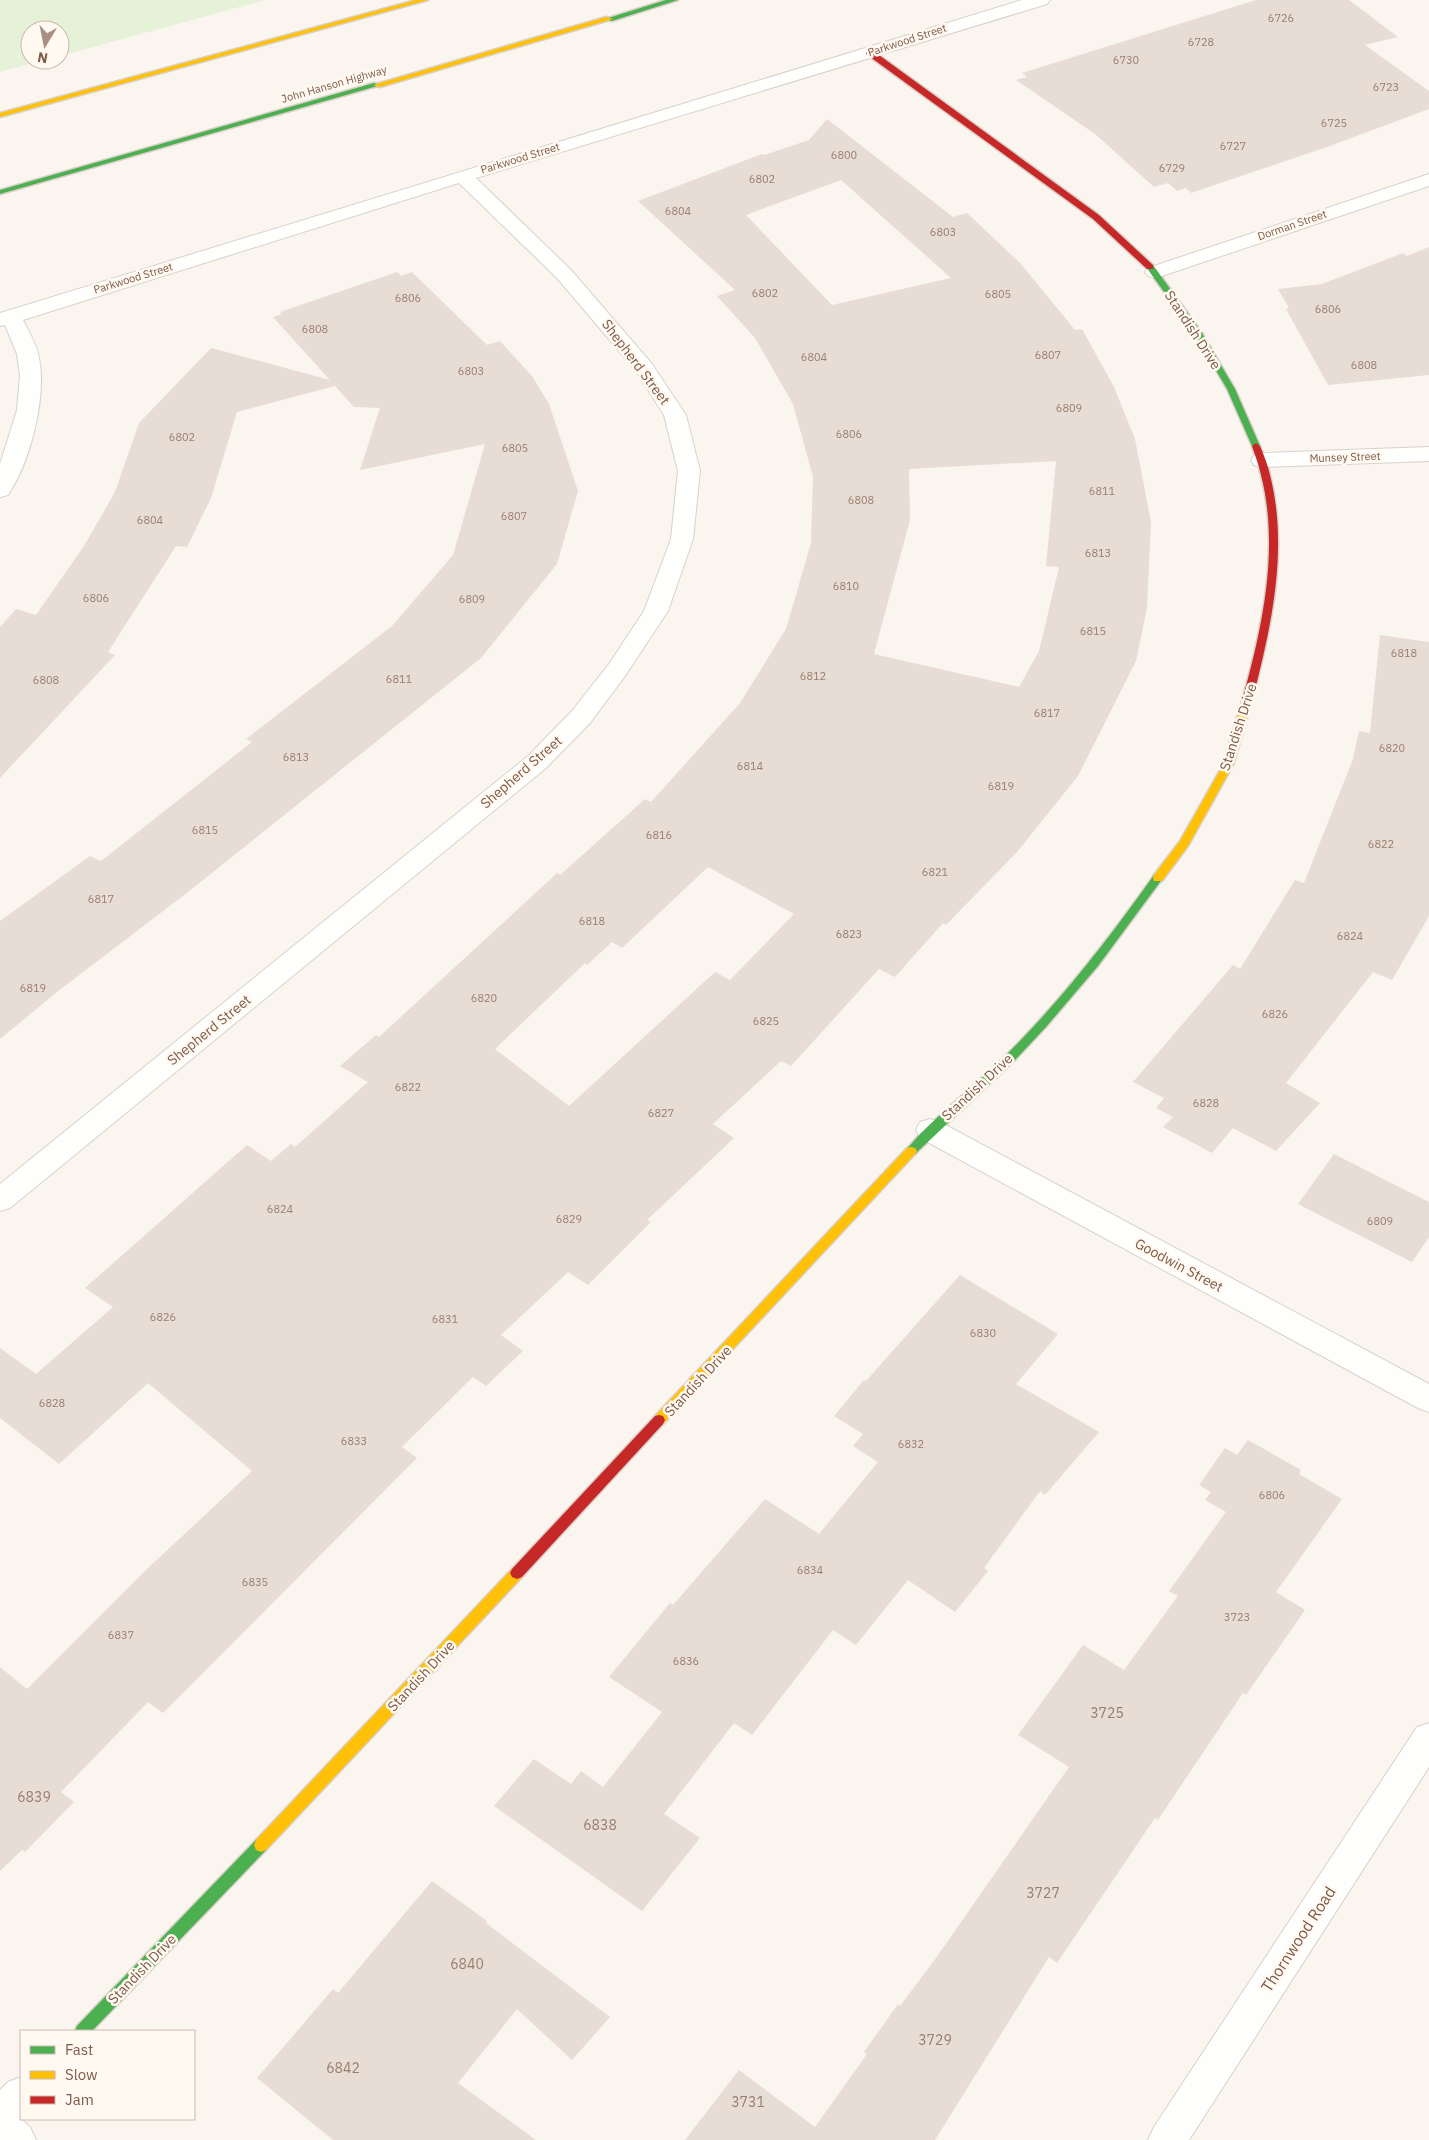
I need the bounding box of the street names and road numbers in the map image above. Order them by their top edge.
street label: Parkwood Street [866,21,948,59]
street label: John Hanson Highway [280,62,389,106]
street label: Parkwood Street [479,139,561,177]
street label: Dorman Street [1256,207,1328,243]
street label: Parkwood Street [92,259,174,297]
street label: Standish Drive [1161,287,1225,373]
street label: Shepherd Street [598,316,674,408]
street label: Munsey Street [1309,449,1381,465]
street label: Standish Drive [1215,681,1261,773]
street label: Shepherd Street [476,732,566,812]
street label: Shepherd Street [164,991,255,1069]
street label: Standish Drive [938,1049,1017,1125]
street label: Goodwin Street [1132,1234,1226,1296]
street label: Standish Drive [660,1341,736,1420]
street label: Standish Drive [383,1636,459,1715]
street label: Thornwood Road [1256,1882,1340,1996]
street label: Standish Drive [104,1930,180,2008]

